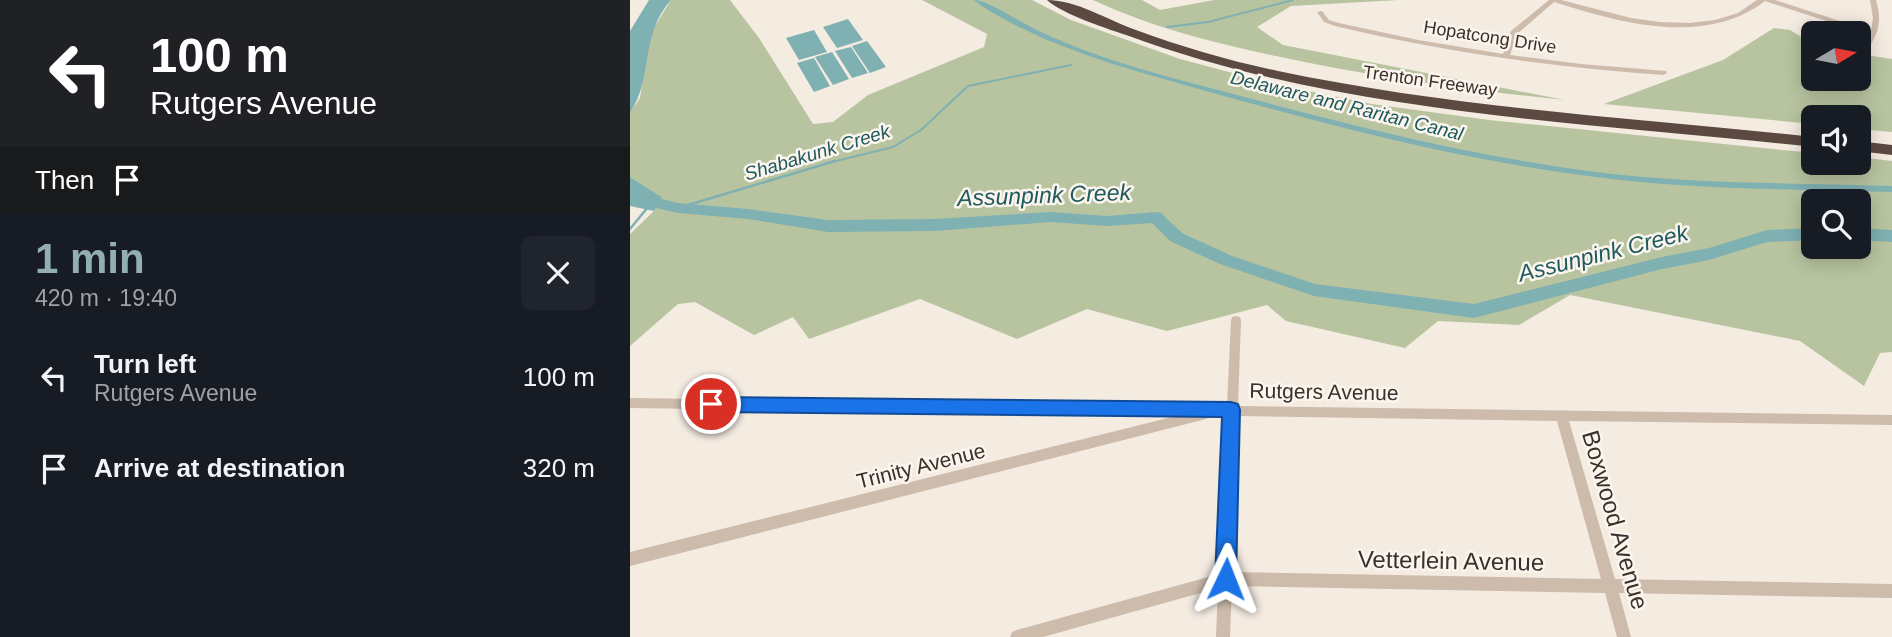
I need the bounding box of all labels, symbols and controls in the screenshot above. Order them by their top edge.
street label: Hopatcong Drive [1422,17,1558,57]
north arrow [1801,21,1871,91]
map controls [1801,21,1871,259]
icon: left [35,28,126,119]
text: 100 m [150,28,289,82]
street label: Trenton Freeway [1362,62,1498,100]
water label: Delaware and Raritan Canal [1229,66,1466,145]
text: Rutgers Avenue [150,85,377,121]
button: sound [1801,105,1871,175]
water label: Shabakunk Creek [742,120,894,185]
icon: arrive [108,161,146,199]
text: Then [35,165,94,195]
water label: Assunpink Creek [955,179,1133,211]
button: search [1801,189,1871,259]
water label: Assunpink Creek [1514,219,1692,287]
text: 1 min [35,235,145,282]
button: close [521,236,595,310]
text: 420 m · 19:40 [35,285,177,311]
text: Turn left [94,349,196,379]
icon: left [35,359,73,397]
text: 100 m [523,362,595,392]
pin [681,374,741,434]
street label: Rutgers Avenue [1249,379,1399,404]
text: Rutgers Avenue [94,380,257,406]
icon: arrive [692,385,730,423]
street label: Boxwood Avenue [1577,427,1654,613]
street label: Trinity Avenue [854,438,988,493]
icon: arrive [35,450,73,488]
text: Arrive at destination [94,453,345,483]
text: 320 m [523,453,595,483]
position arrow [1189,542,1263,616]
street label: Vetterlein Avenue [1358,545,1544,576]

